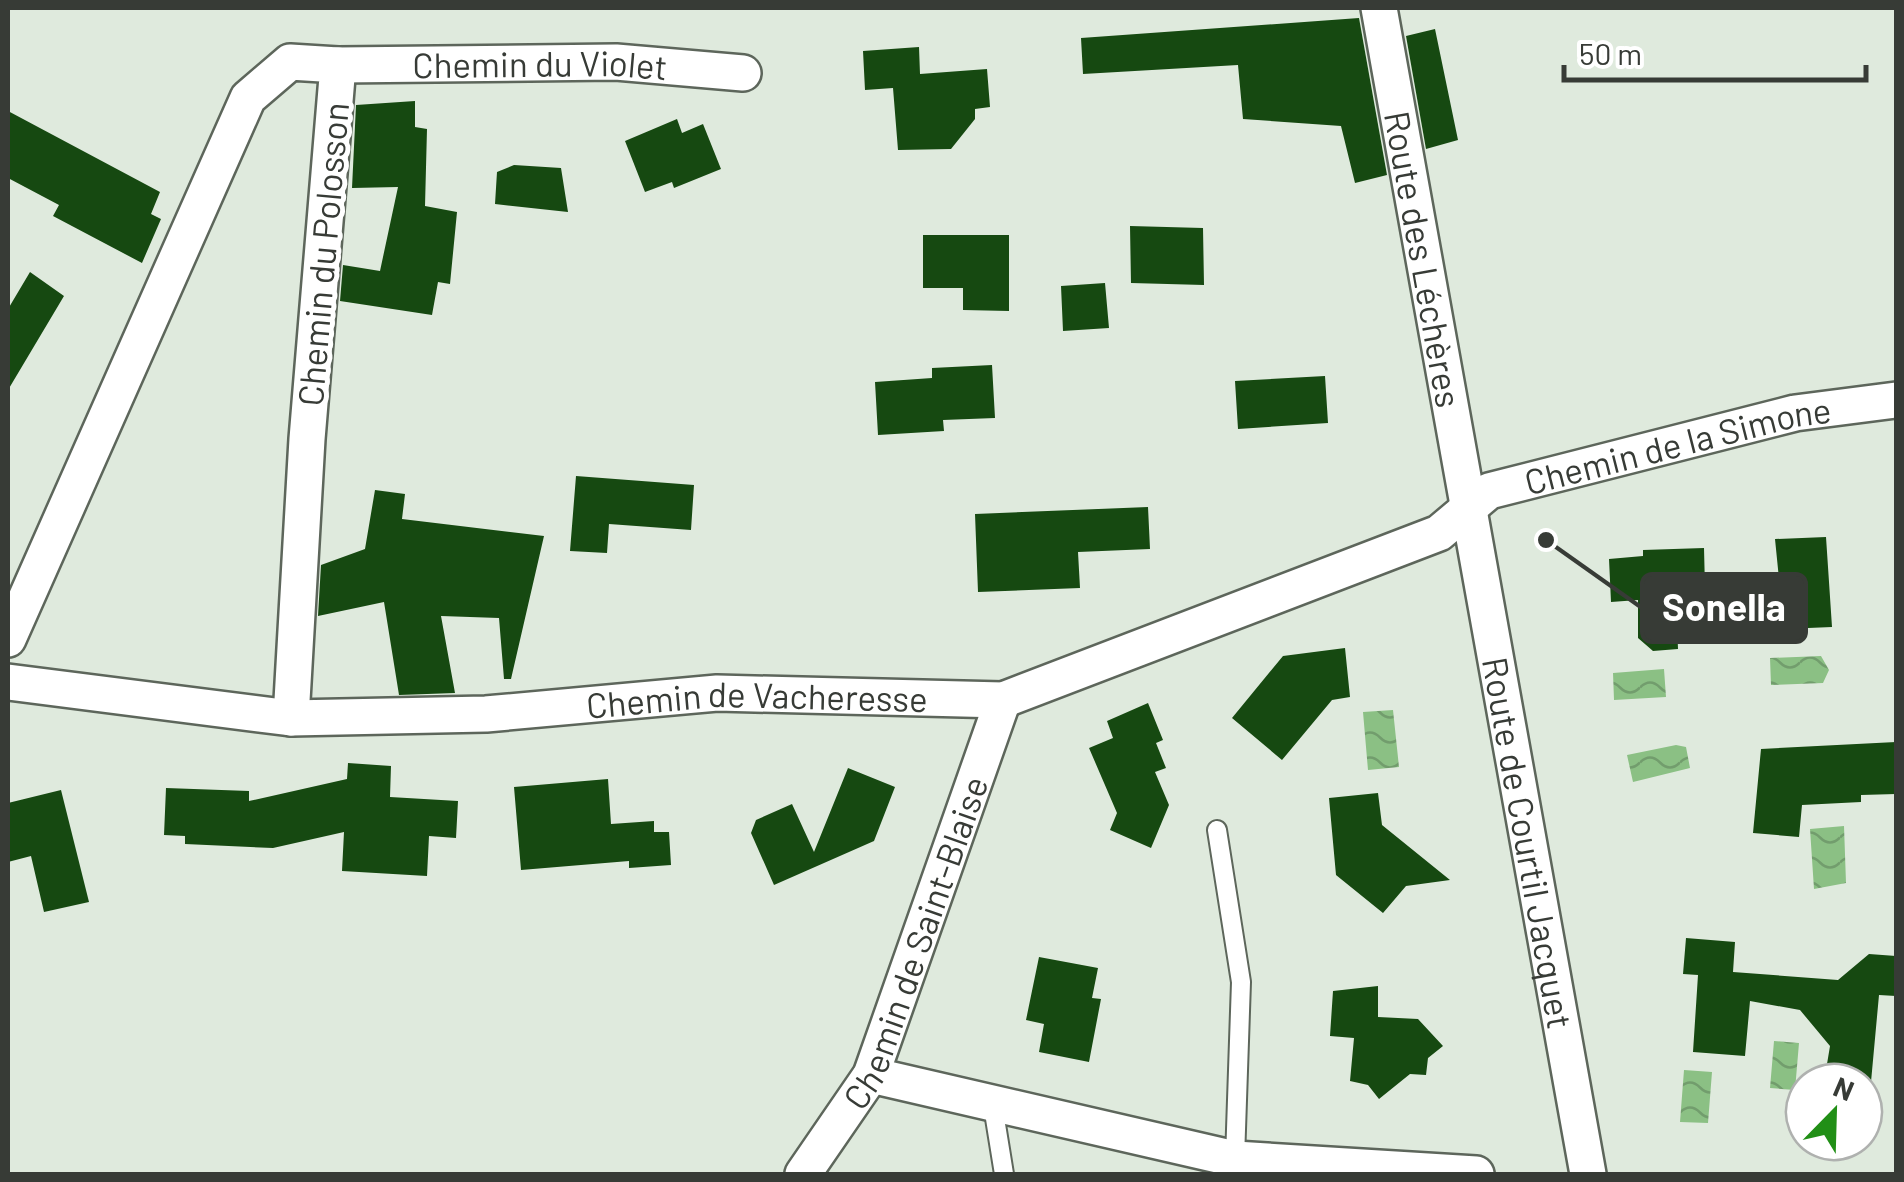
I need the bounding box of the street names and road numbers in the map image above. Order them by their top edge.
street label: Chemin du Violet [412,40,669,87]
street label: Chemin du Polosson [288,100,356,408]
street label: Route des Léchères [1377,108,1471,410]
street label: Chemin de la Simone [1520,388,1833,502]
street label: Route de Courtil Jacquet [1475,654,1582,1032]
street label: Chemin de Vacheresse [584,672,928,726]
street label: Chemin de Saint-Blaise [833,770,996,1116]

